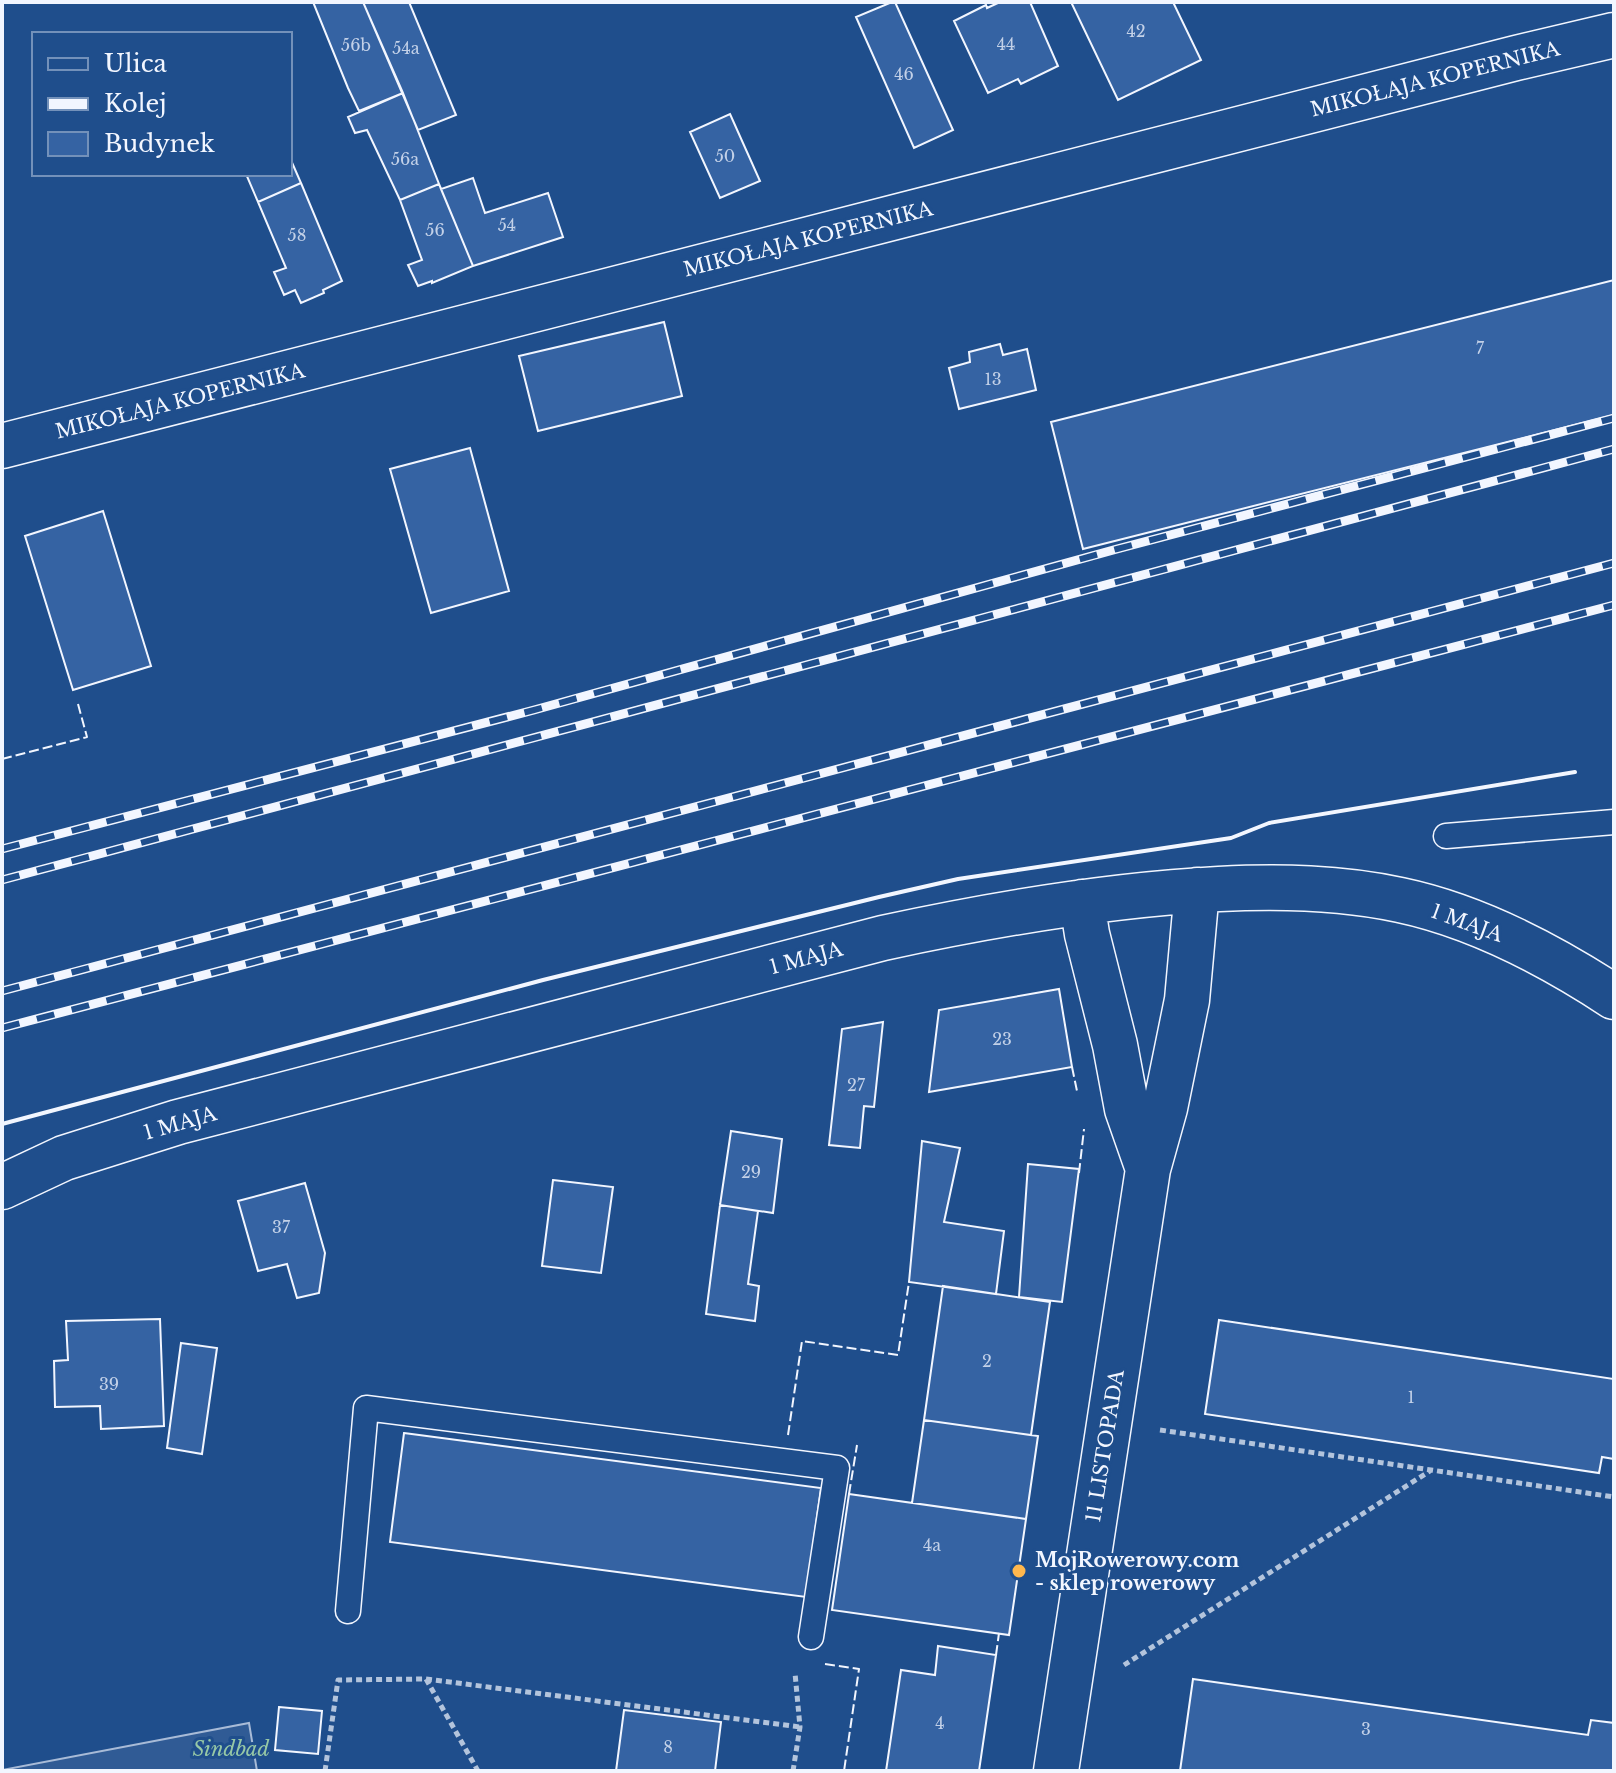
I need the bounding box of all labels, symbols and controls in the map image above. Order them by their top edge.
house number: 42 [1126,21,1146,41]
legend [32,32,292,176]
house number: 44 [997,34,1015,54]
house number: 56b [341,35,371,55]
street label: MIKOŁAJA KOPERNIKA [1308,36,1563,122]
house number: 54a [392,38,420,58]
text: Ulica [104,49,168,78]
house number: 46 [894,64,914,84]
text: Kolej [104,89,167,118]
text: Budynek [104,129,215,158]
house number: 50 [715,146,735,166]
house number: 56a [391,149,419,169]
street label: MIKOŁAJA KOPERNIKA [681,196,936,282]
house number: 54 [498,215,516,235]
house number: 56 [425,220,445,240]
house number: 58 [288,225,306,245]
house number: 7 [1476,338,1485,358]
street label: MIKOŁAJA KOPERNIKA [53,358,308,444]
house number: 13 [985,369,1002,389]
street label: 1 MAJA [1428,899,1507,947]
street label: 1 MAJA [767,937,846,979]
house number: 23 [992,1029,1012,1049]
house number: 27 [847,1075,866,1095]
street label: 1 MAJA [141,1101,220,1145]
house number: 29 [741,1162,761,1182]
house number: 37 [272,1217,291,1237]
house number: 2 [982,1351,992,1371]
street label: 11 LISTOPADA [1081,1367,1129,1524]
house number: 39 [99,1374,119,1394]
house number: 1 [1407,1387,1415,1407]
house number: 4a [923,1535,941,1555]
place label: MojRowerowy.com - sklep rowerowy [1035,1548,1239,1595]
marker: MojRowerowy.com - sklep rowerowy [1010,1562,1028,1580]
house number: 4 [935,1713,945,1733]
house number: 3 [1361,1719,1371,1739]
park label: Sindbad [193,1737,270,1761]
house number: 8 [663,1737,673,1757]

